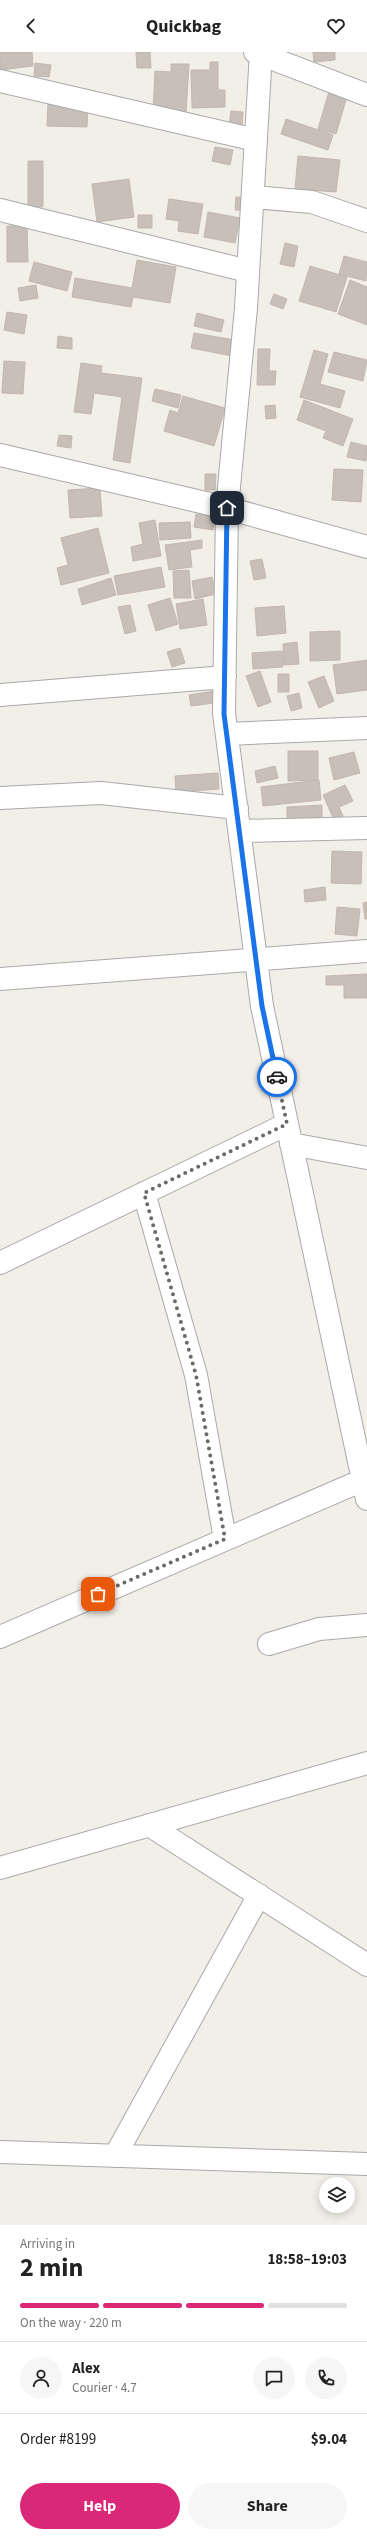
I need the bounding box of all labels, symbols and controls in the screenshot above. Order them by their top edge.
text: Quickbag [146,14,221,39]
icon: back [20,15,42,37]
icon: heart [325,15,347,37]
pin [210,491,244,525]
icon: home [216,497,238,519]
courier [257,1057,297,1097]
icon: car [266,1066,288,1088]
pin [81,1577,115,1611]
icon: bag [87,1583,109,1605]
map controls [319,2177,355,2213]
button: layers [319,2177,355,2213]
text: Arriving in [20,2235,75,2253]
text: 2 min [20,2249,83,2286]
text: 18:58–19:03 [267,2249,347,2270]
text: On the way · 220 m [20,2314,122,2332]
button: person [20,2357,62,2399]
button: chat [253,2357,295,2399]
button: phone [305,2357,347,2399]
text: Alex [72,2358,100,2379]
text: Courier · 4.7 [72,2379,137,2397]
text: Order #8199 [20,2429,96,2450]
text: $9.04 [311,2429,347,2450]
button: Help [20,2483,180,2529]
button: Share [188,2483,347,2529]

